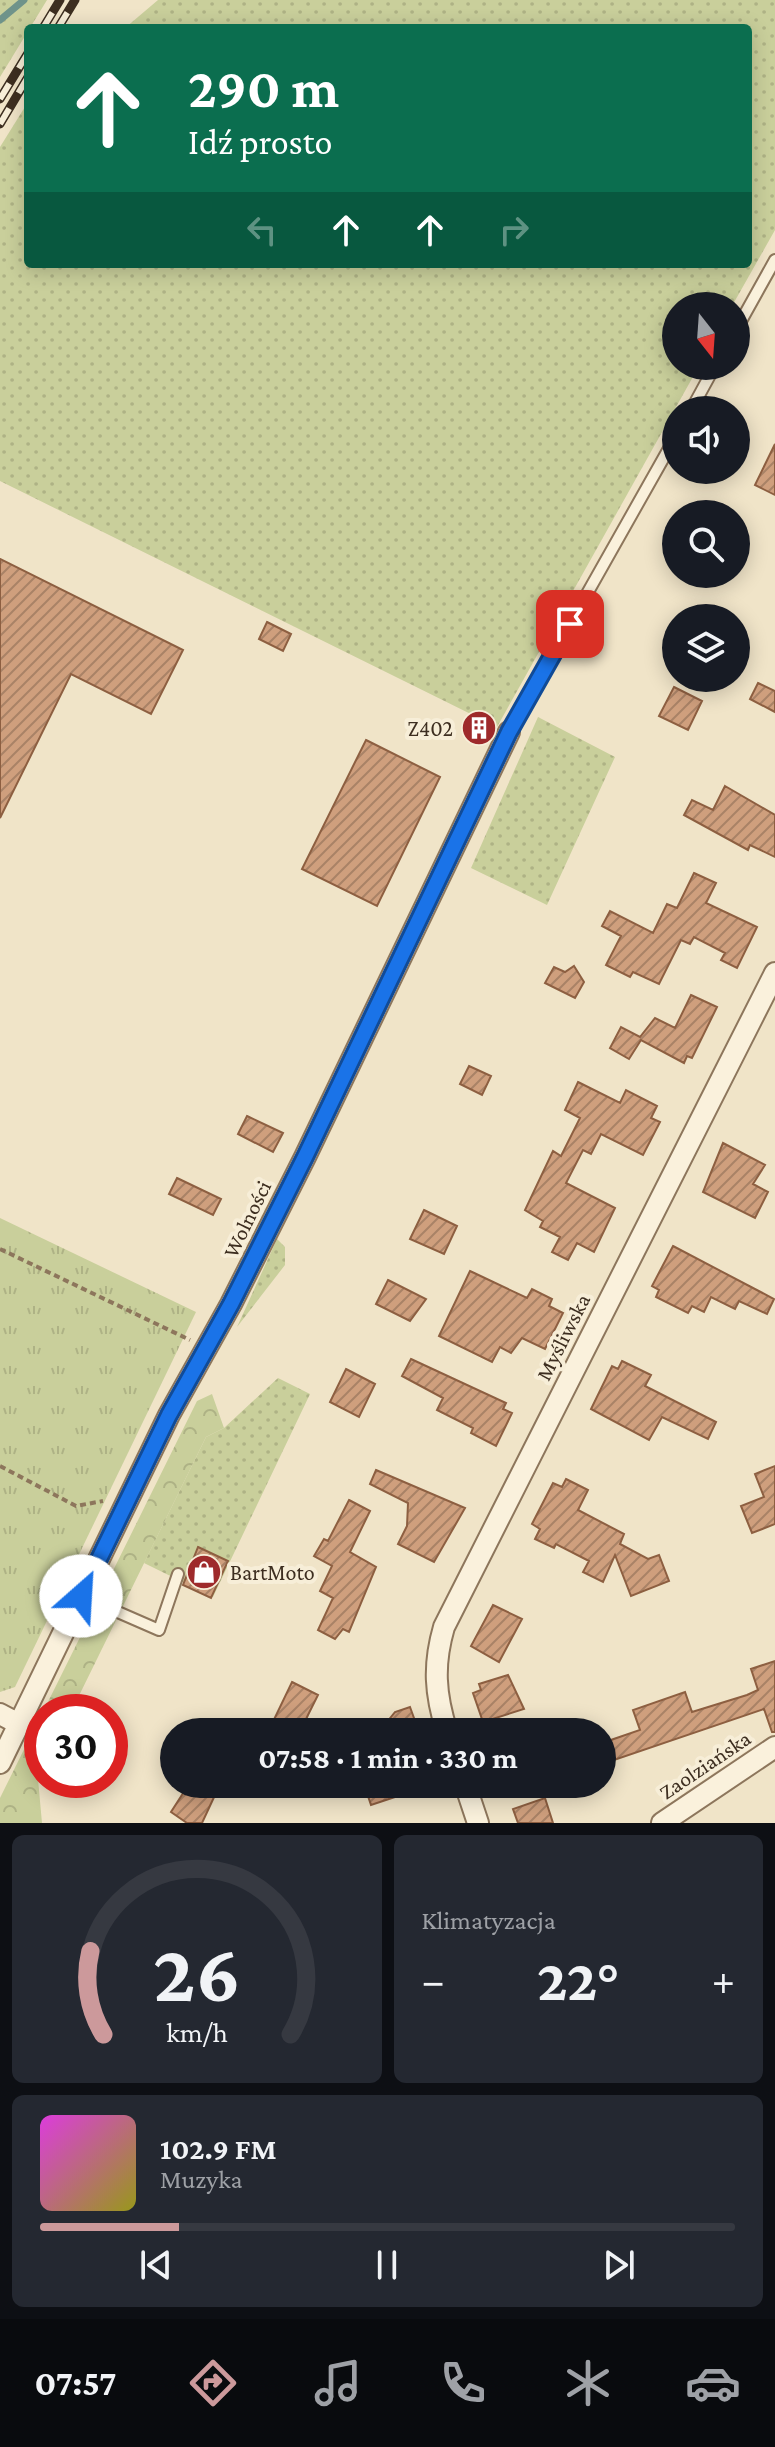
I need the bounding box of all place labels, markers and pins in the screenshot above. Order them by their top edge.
pin [536,590,604,658]
building icon: Z402 [460,709,498,747]
place label: Z402 [408,716,453,741]
shop icon: BartMoto [185,1553,223,1591]
place label: BartMoto [230,1560,315,1585]

